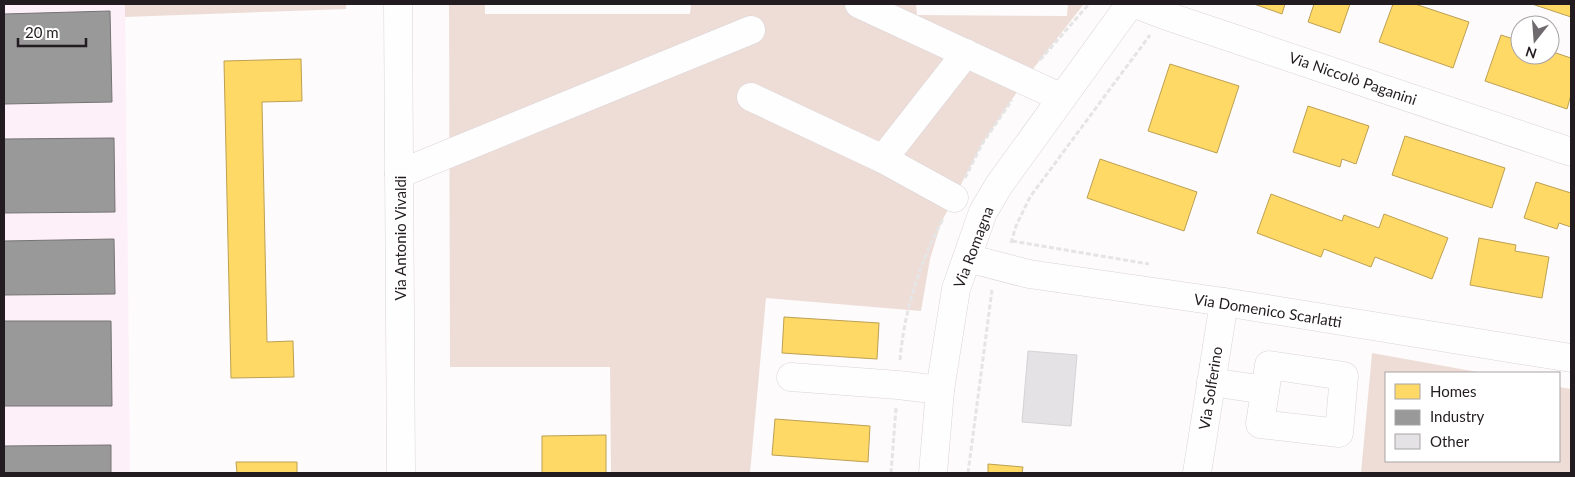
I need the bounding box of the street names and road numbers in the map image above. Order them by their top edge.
street label: Via Niccolò Paganini [1287,48,1419,108]
street label: Via Antonio Vivaldi [391,176,409,300]
street label: Via Romagna [949,204,997,290]
street label: Via Domenico Scarlatti [1193,289,1343,331]
street label: Via Solferino [1195,345,1225,431]

